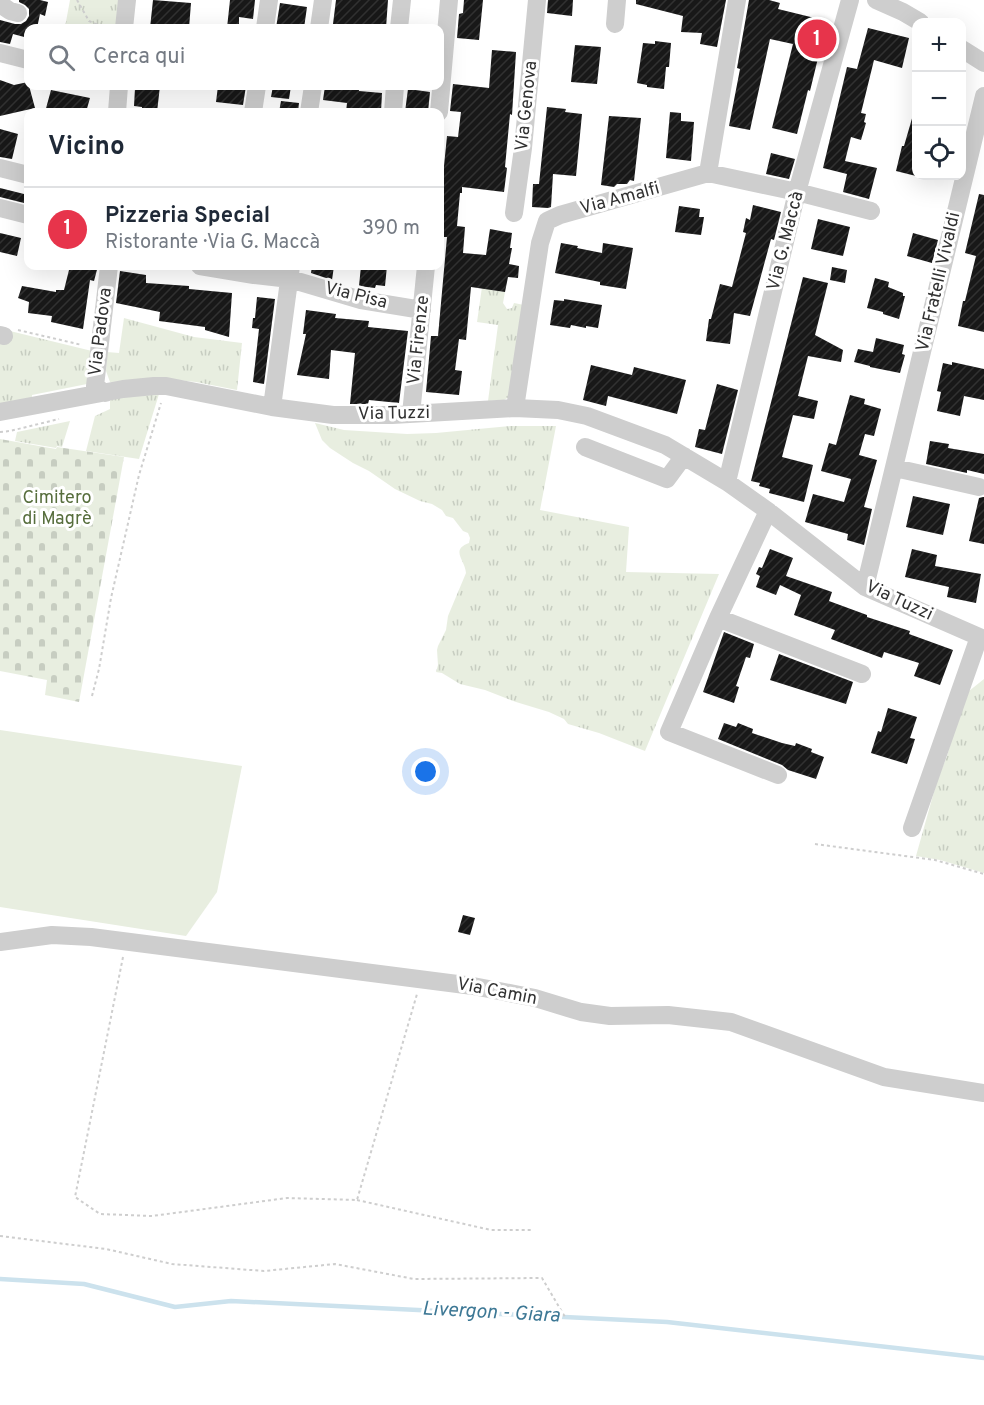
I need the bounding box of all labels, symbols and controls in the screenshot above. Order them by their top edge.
pin: 1 [798,16,836,62]
map controls [912,18,966,180]
button: + [912,18,966,72]
search box [24,24,444,90]
icon: search [45,41,78,74]
text: Cerca qui [93,44,185,71]
street label: Via Genova [511,60,543,152]
button: − [912,72,966,126]
button: locate [912,126,966,180]
text: Vicino [48,131,125,164]
street label: Via Amalfi [578,177,662,221]
street label: Via G. Maccà [763,189,809,293]
text: Pizzeria Special [105,203,270,230]
street label: Via Fratelli Vivaldi [912,210,966,354]
text: 1 [64,216,72,242]
text: 390 m [362,216,420,242]
text: Ristorante · Via G. Maccà [105,230,320,256]
street label: Via Pisa [322,277,390,315]
street label: Via Padova [84,286,118,378]
street label: Via Firenze [403,294,435,386]
street label: Via Tuzzi [358,402,430,426]
park label: Cimitero di Magrè [22,487,92,531]
street label: Via Tuzzi [862,575,936,627]
your location [411,757,440,786]
street label: Via Camin [455,973,539,1011]
water label: Livergon - Giara [421,1296,561,1330]

